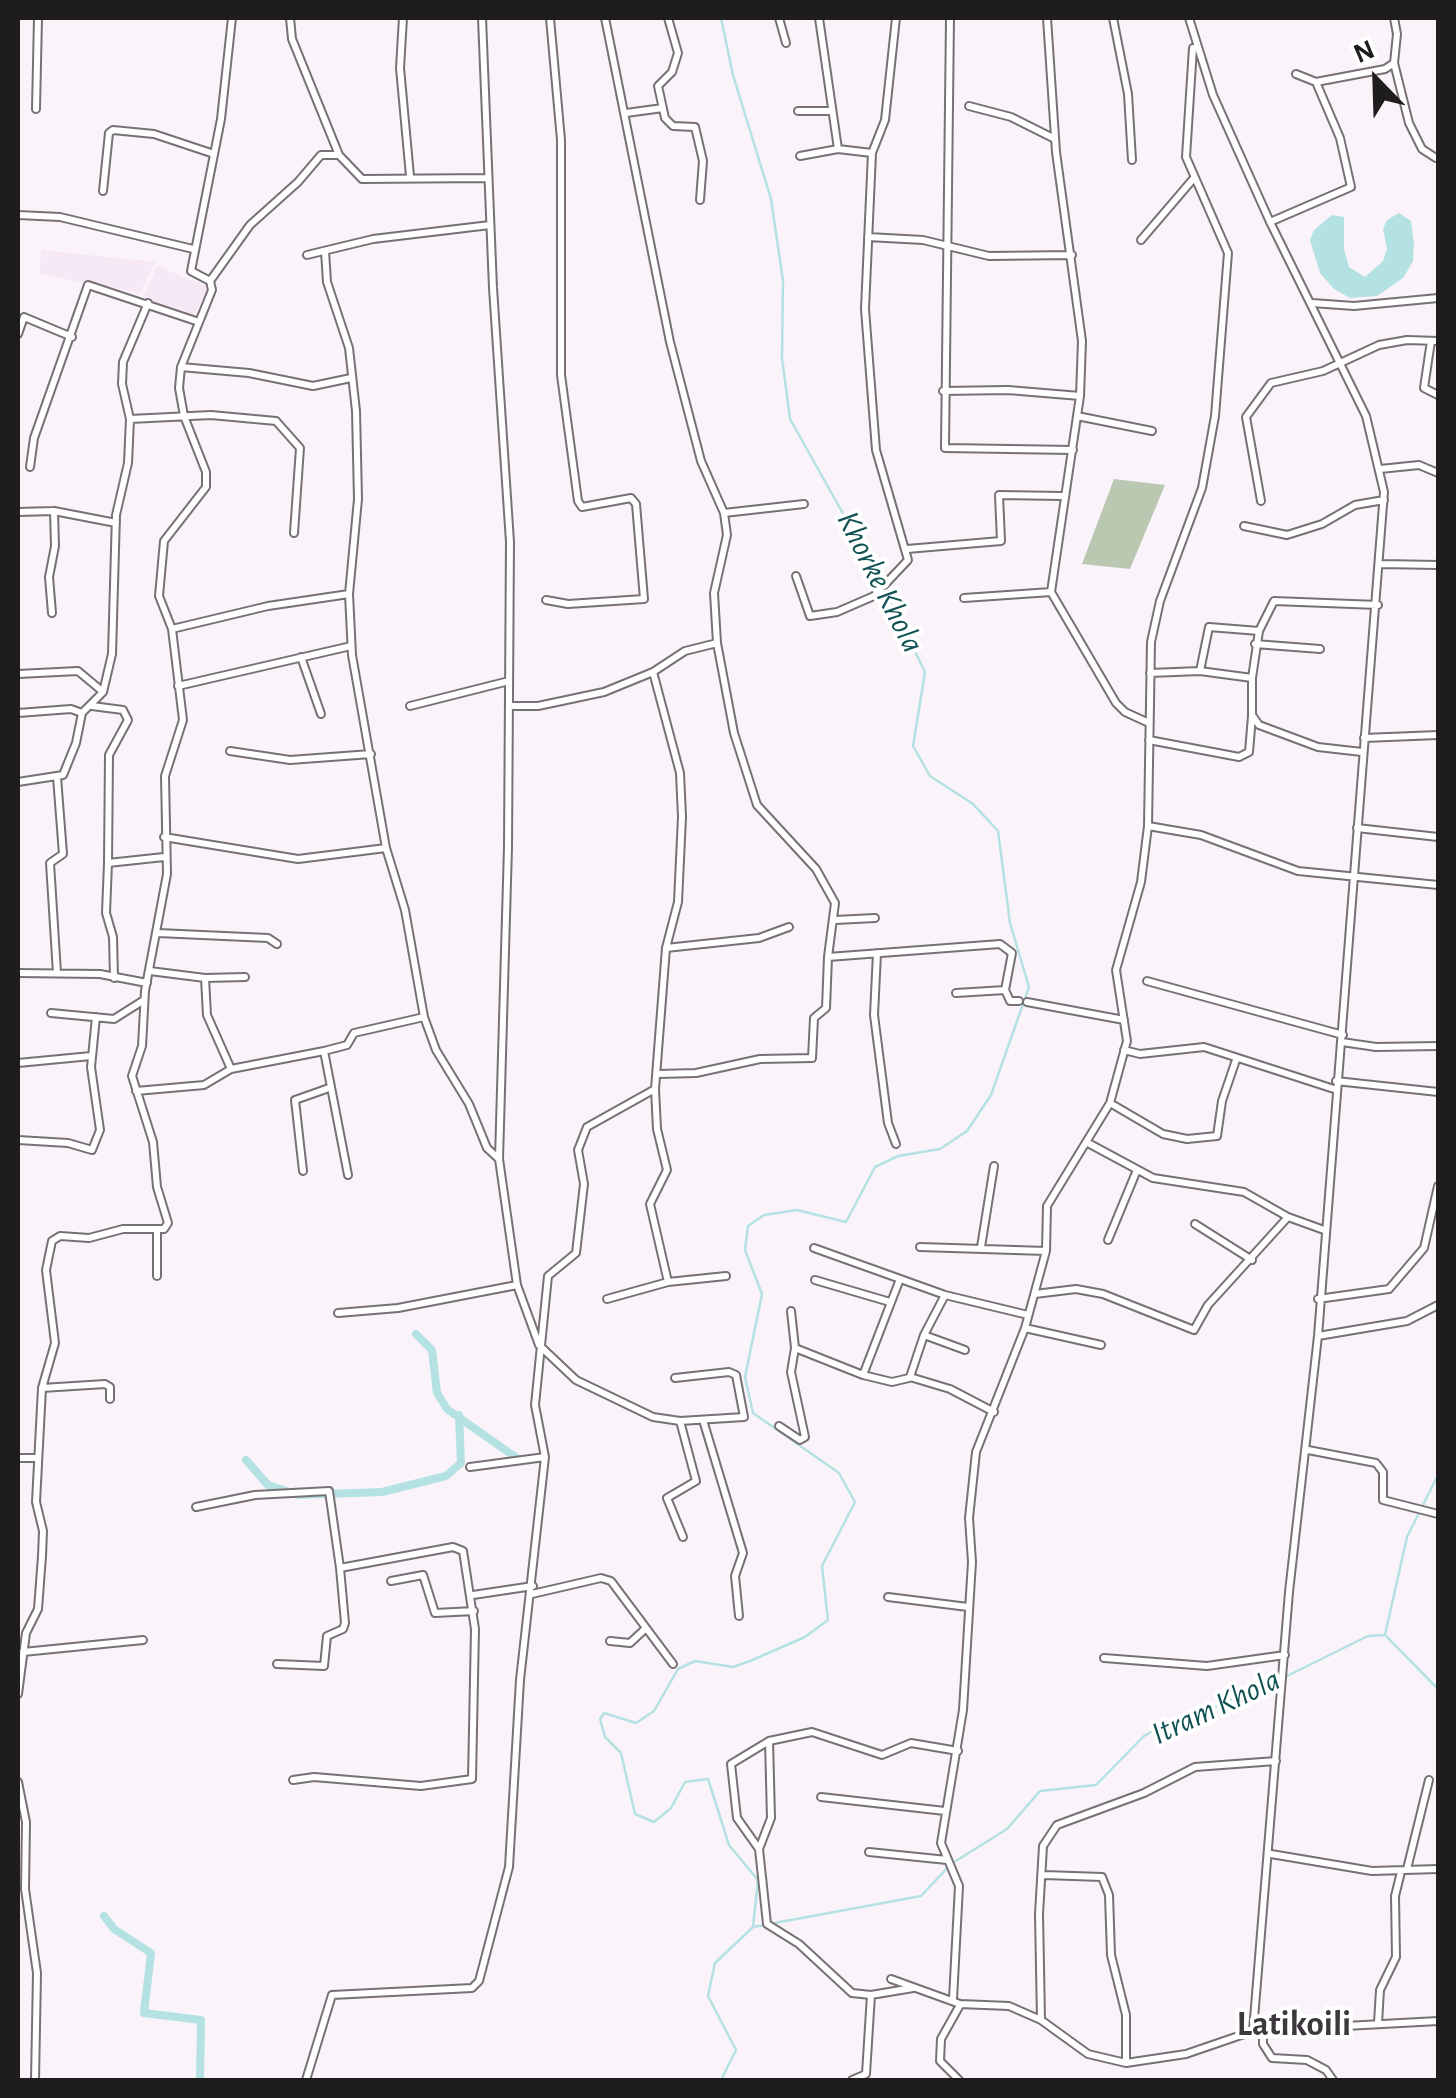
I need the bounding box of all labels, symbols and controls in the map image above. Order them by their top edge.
north arrow [1326,30,1426,130]
text: N [1350,36,1379,69]
water label: Khorke Khola [828,505,932,659]
water label: Itram Khola [1146,1661,1286,1753]
district label: Latikoili [1237,2003,1351,2045]

